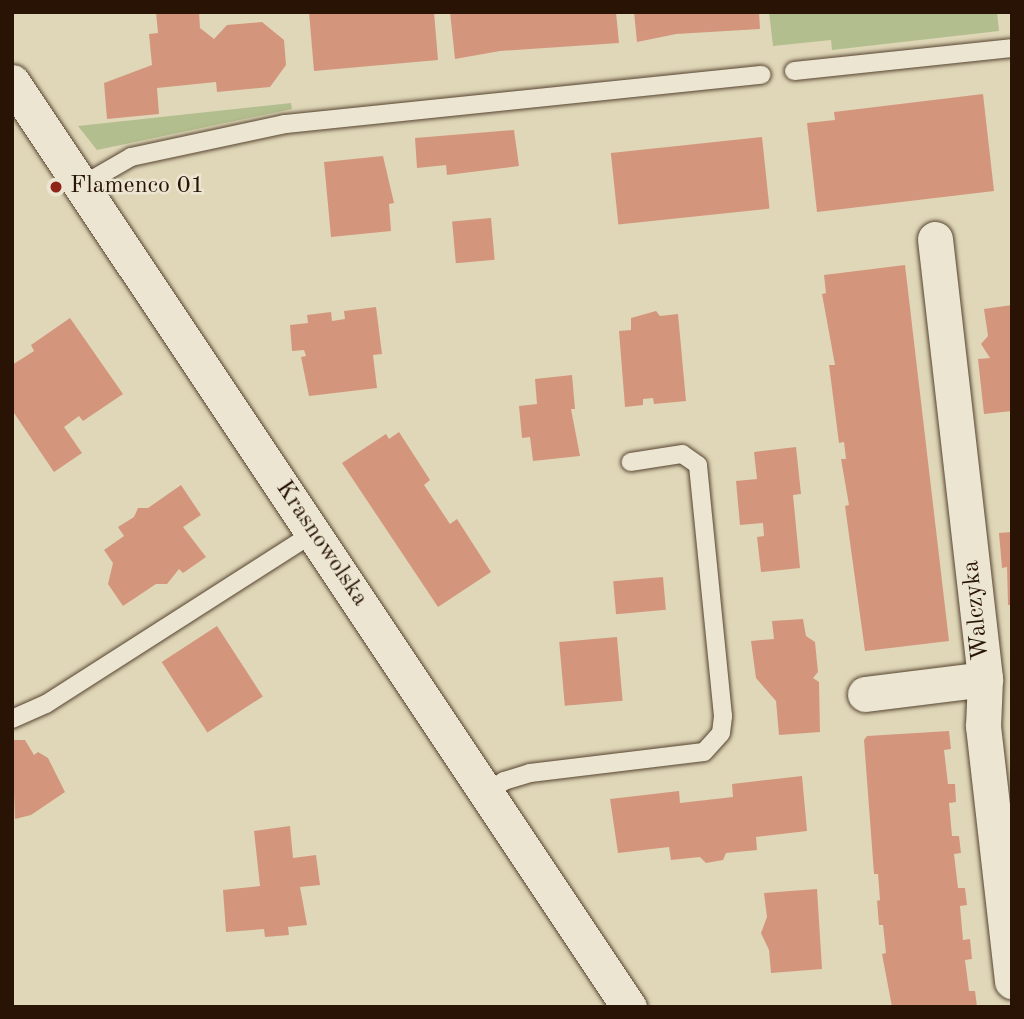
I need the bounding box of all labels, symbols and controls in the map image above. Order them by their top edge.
place label: Flamenco 01 [70,173,205,201]
marker: Flamenco 01 [48,179,64,195]
street label: Krasnowolska [268,476,374,612]
street label: Walczyka [957,559,997,661]

